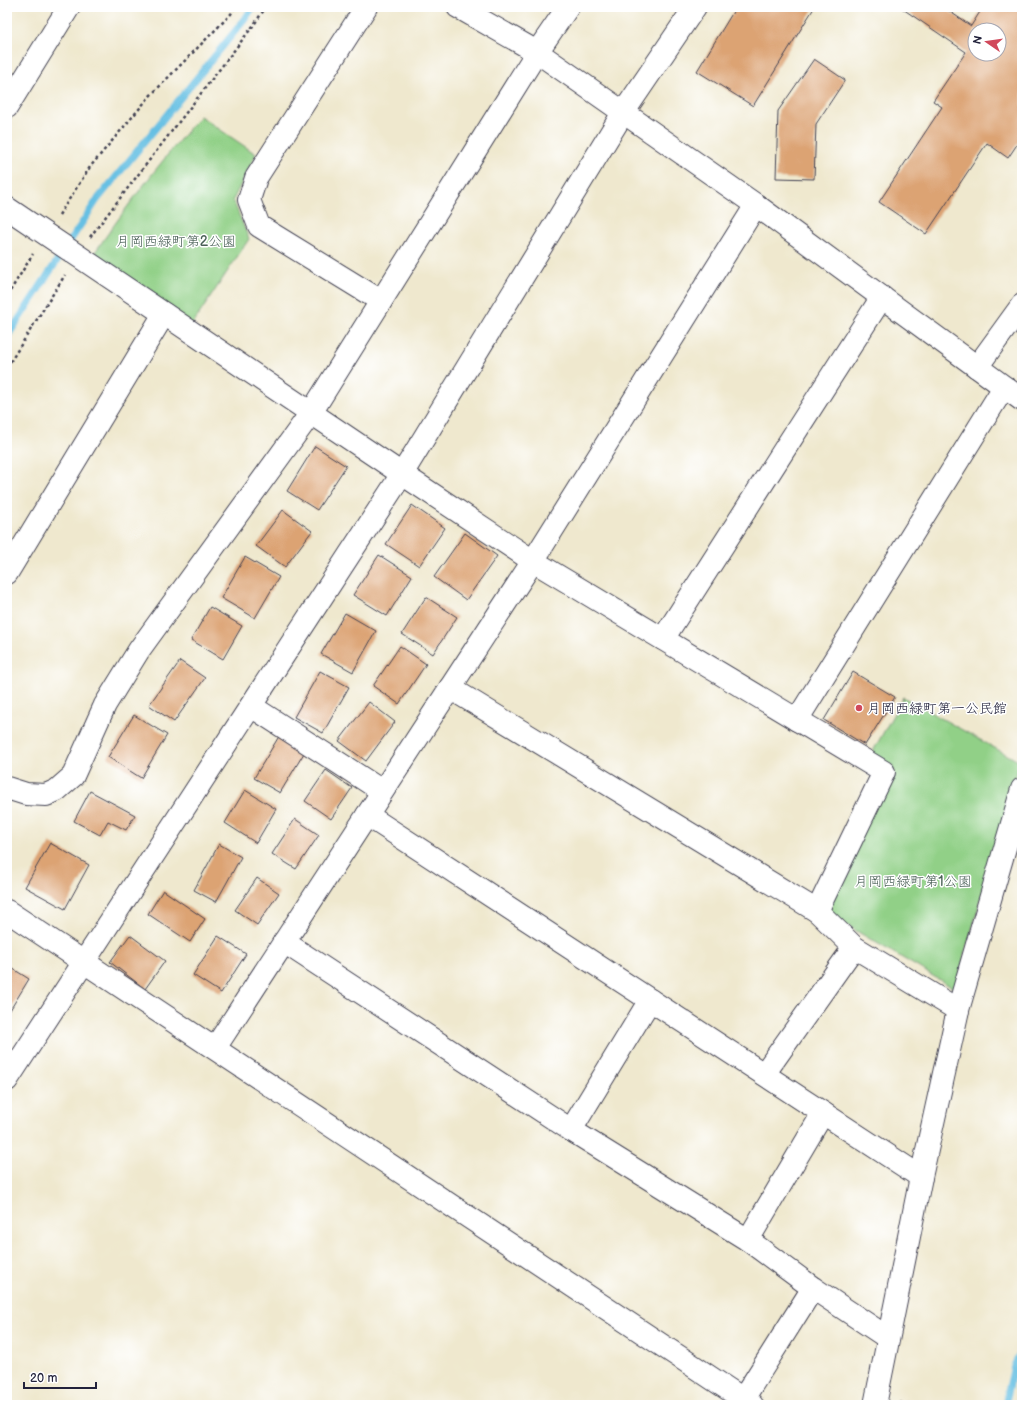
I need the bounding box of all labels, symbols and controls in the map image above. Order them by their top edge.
north arrow [967,22,1007,62]
text: N [970,34,985,45]
park label: 月岡西緑町第2公園 [116,233,236,250]
place label: 月岡西緑町第一公民館 [867,700,1007,717]
marker: 月岡西緑町第一公民館 [854,703,864,713]
park label: 月岡西緑町第1公園 [854,873,972,890]
scale bar [24,1364,96,1390]
text: 20 m [30,1371,57,1386]

